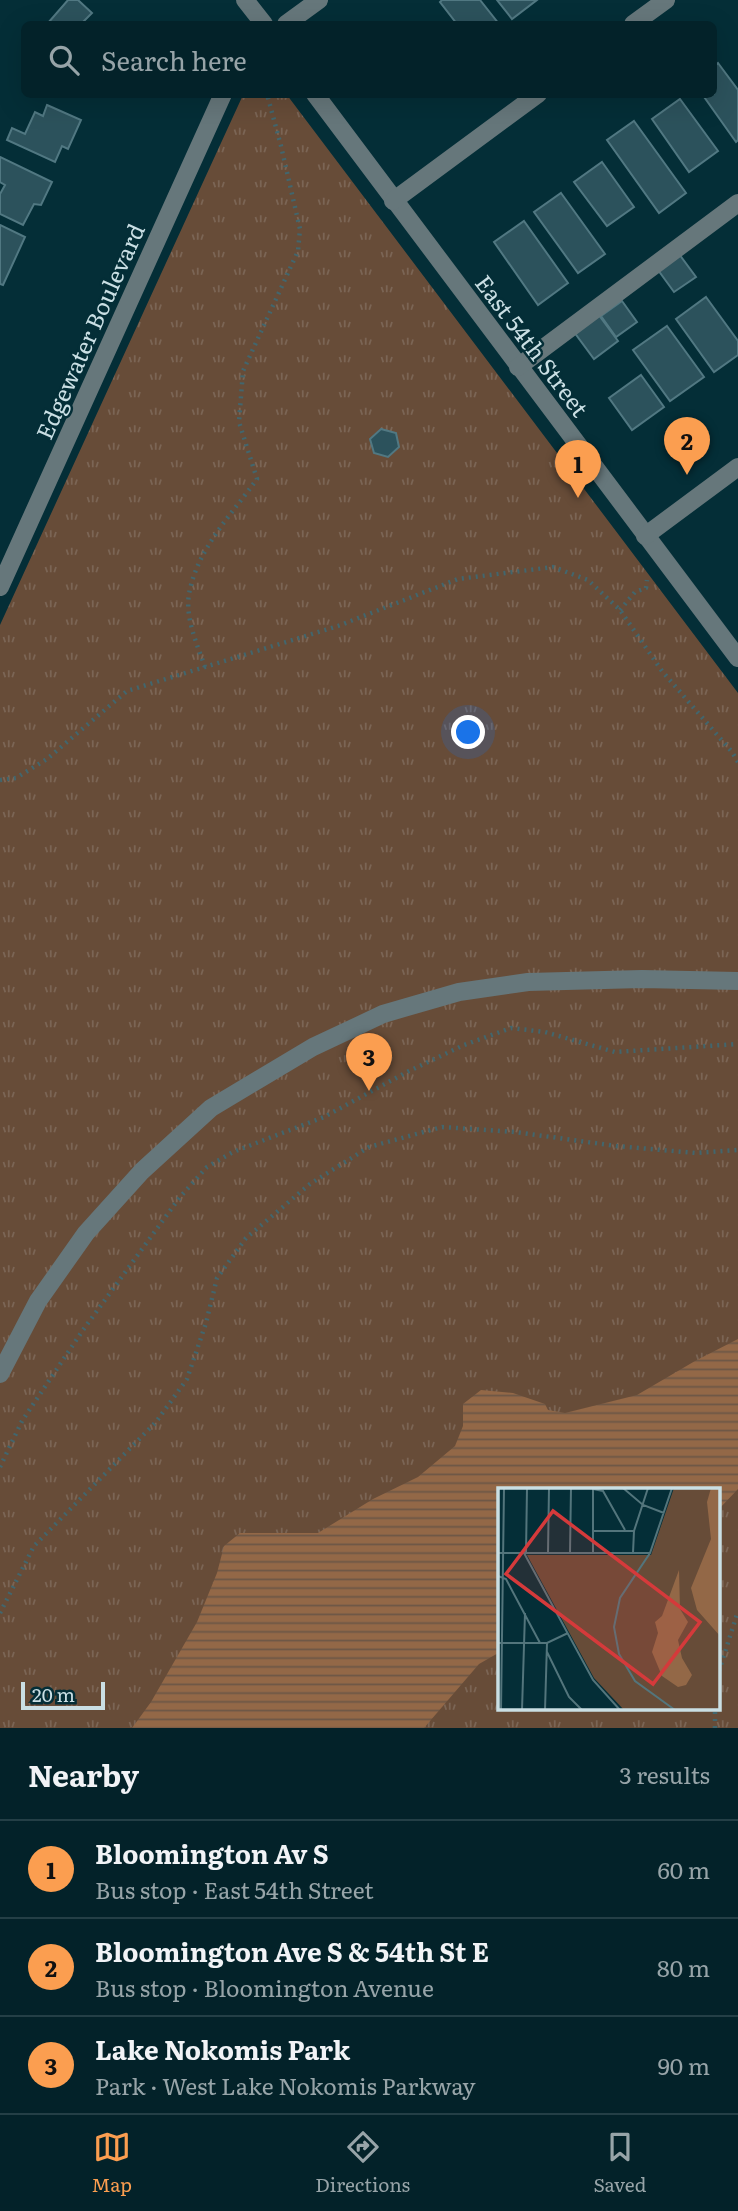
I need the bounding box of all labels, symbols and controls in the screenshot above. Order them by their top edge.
search box [21,21,717,98]
text: Search here [101,40,247,79]
icon: search [45,41,83,79]
street label: Edgewater Boulevard [26,218,152,444]
street label: East 54th Street [468,267,598,424]
pin: 2 [664,417,710,475]
pin: 1 [555,440,601,498]
your location [451,715,485,749]
pin: 3 [346,1033,392,1091]
inset map [498,1488,720,1710]
scale bar [21,1679,105,1711]
text: 20 m [32,1680,75,1708]
text: Nearby [28,1752,139,1796]
text: 3 results [619,1757,710,1791]
text: Bloomington Av S [95,1833,329,1872]
text: 1 [46,1852,56,1886]
text: 60 m [657,1852,710,1886]
text: Bus stop · East 54th Street [95,1872,374,1906]
text: Bloomington Ave S & 54th St E [95,1931,489,1970]
text: 2 [45,1950,57,1984]
text: 80 m [657,1950,710,1984]
text: Bus stop · Bloomington Avenue [95,1970,434,2004]
text: Lake Nokomis Park [95,2029,350,2068]
text: 3 [45,2048,57,2082]
text: 90 m [658,2048,710,2082]
text: Park · West Lake Nokomis Parkway [95,2068,476,2102]
tab: Map [92,2128,132,2198]
tab: Directions [315,2128,410,2198]
tab: Saved [593,2128,646,2198]

